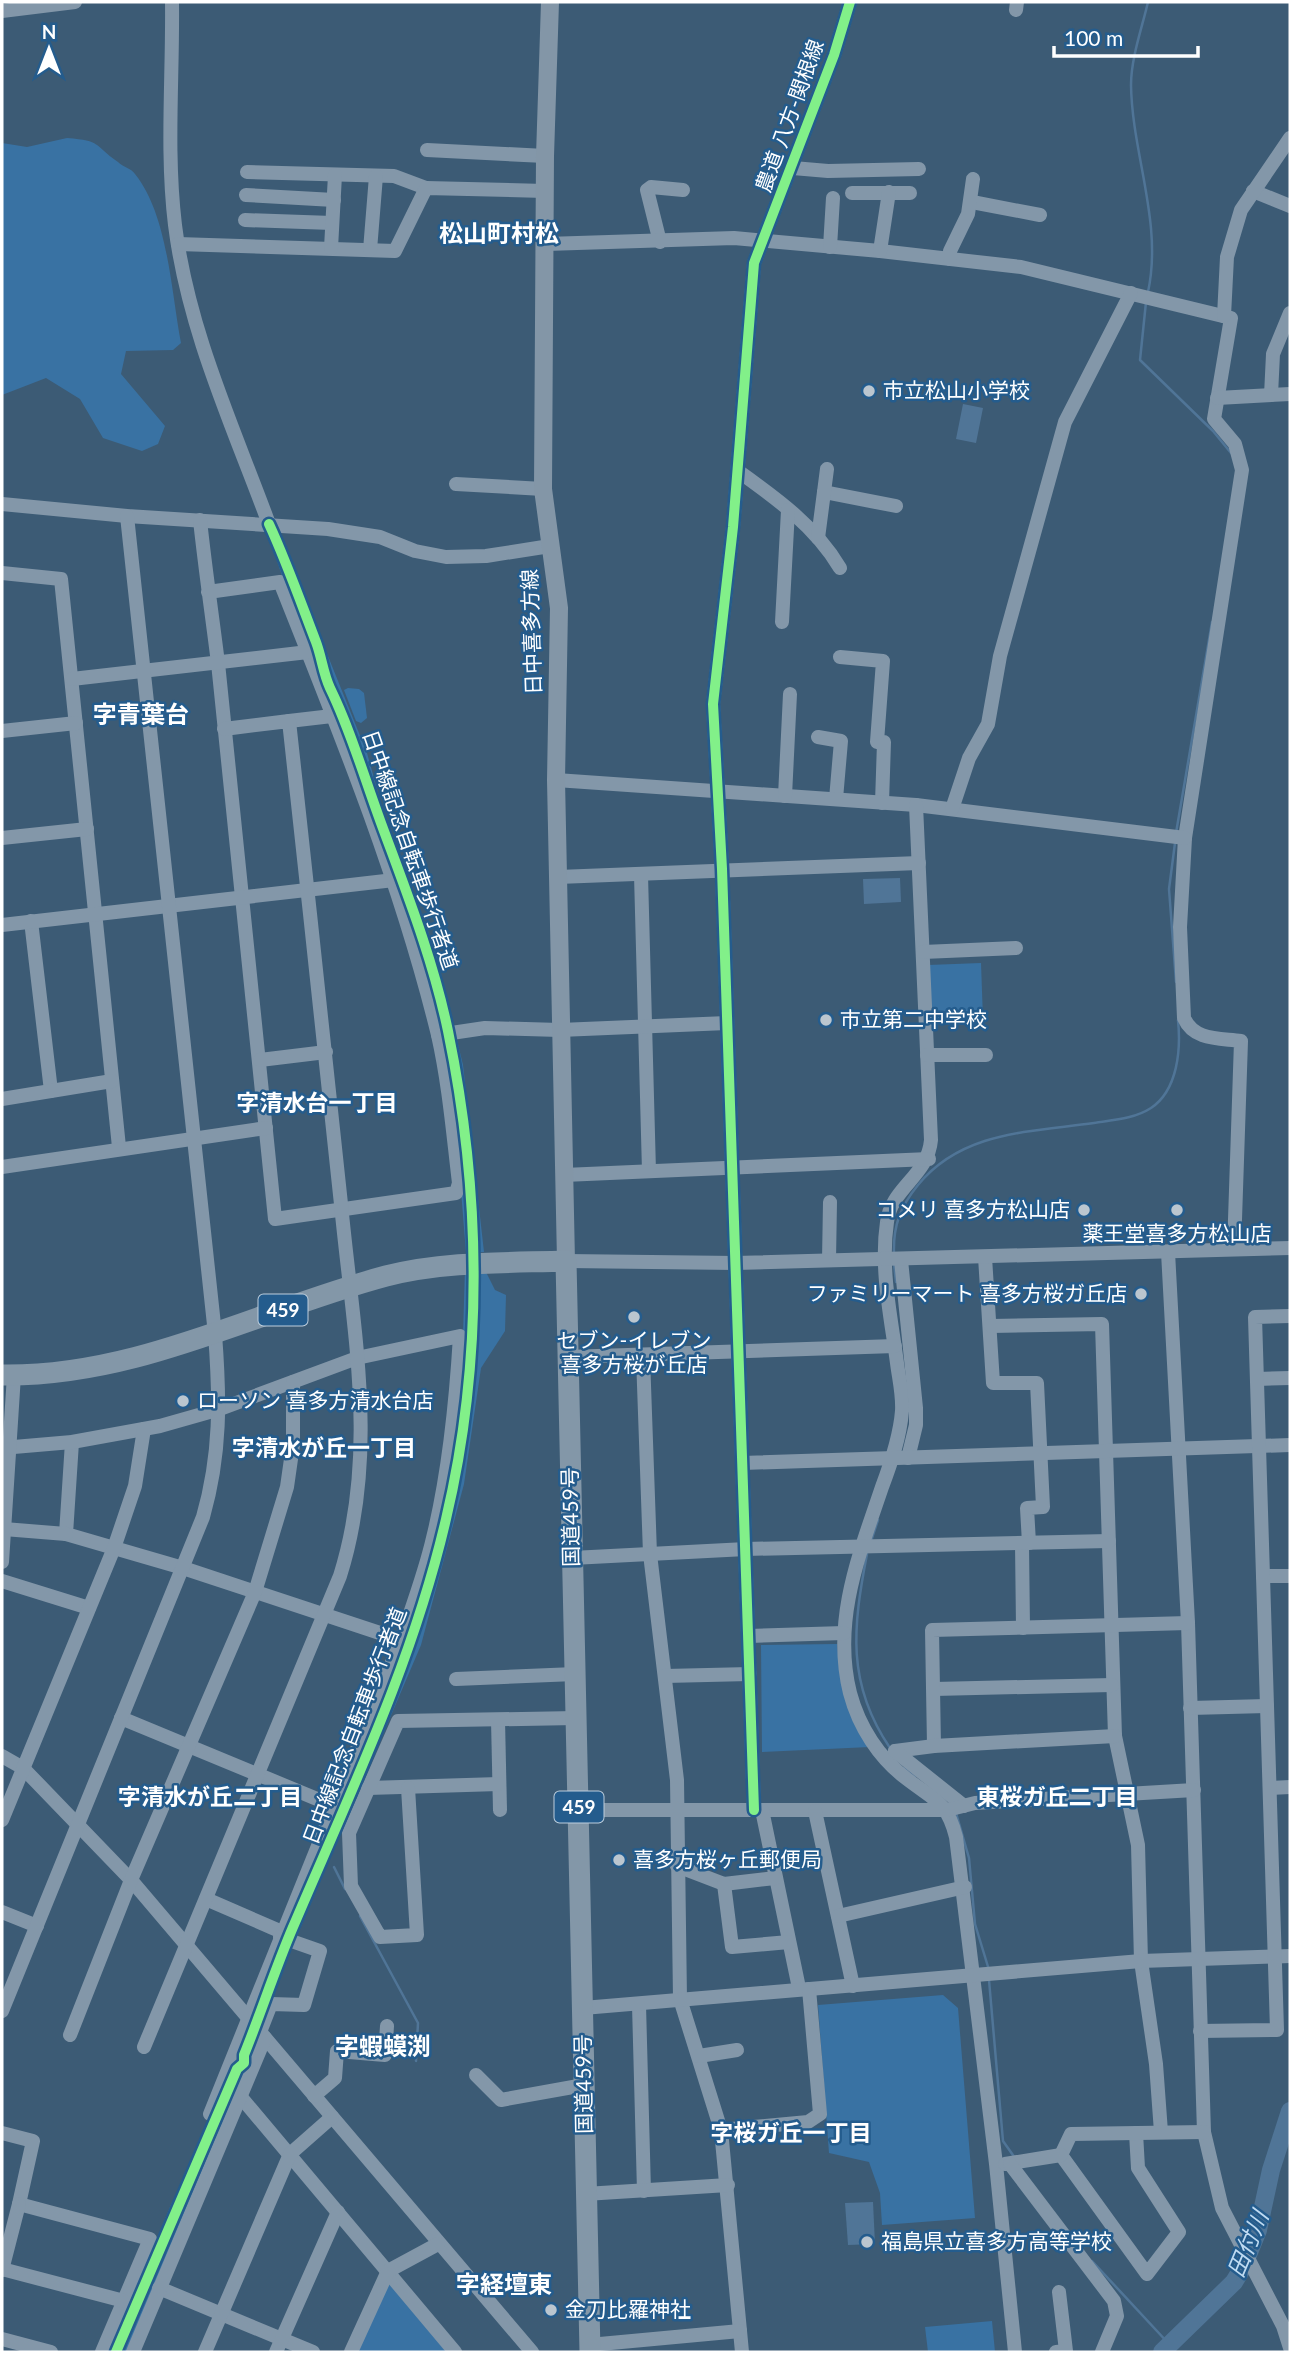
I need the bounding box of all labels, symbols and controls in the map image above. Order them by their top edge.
north arrow [14,14,84,84]
scale bar [1054,14,1198,58]
text: N [42,20,56,43]
text: 100 m [1064,25,1123,50]
street label: 農道 八方-関根線 [749,36,828,195]
district label: 松山町村松 [439,218,559,247]
place label: 市立松山小学校 [883,377,1030,402]
marker: 市立松山小学校 [861,383,877,399]
street label: 日中喜多方線 [516,569,545,695]
district label: 字青葉台 [93,699,189,728]
street label: 日中線記念自転車歩行者道 [359,726,464,973]
place label: 市立第二中学校 [840,1006,987,1031]
marker: 市立第二中学校 [818,1012,834,1028]
district label: 字清水台一丁目 [237,1088,398,1116]
place label: コメリ 喜多方松山店 [876,1196,1070,1221]
marker: コメリ 喜多方松山店 [1076,1202,1092,1218]
marker: 薬王堂喜多方松山店 [1169,1202,1185,1218]
place label: 薬王堂喜多方松山店 [1083,1220,1272,1245]
place label: ファミリーマート 喜多方桜ガ丘店 [807,1280,1127,1305]
marker: ファミリーマート 喜多方桜ガ丘店 [1133,1286,1149,1302]
road number: 459 [258,1294,308,1326]
marker: セブン-イレブン 喜多方桜が丘店 [626,1309,642,1325]
place label: セブン-イレブン 喜多方桜が丘店 [557,1327,711,1376]
place label: ローソン 喜多方清水台店 [197,1387,433,1412]
marker: ローソン 喜多方清水台店 [175,1393,191,1409]
district label: 字清水が丘一丁目 [232,1433,416,1461]
street label: 国道459号 [556,1467,583,1567]
street label: 日中線記念自転車歩行者道 [297,1603,410,1848]
district label: 字清水が丘二丁目 [118,1782,302,1810]
district label: 東桜ガ丘二丁目 [977,1782,1138,1810]
road number: 459 [554,1792,604,1823]
place label: 喜多方桜ヶ丘郵便局 [633,1846,822,1871]
marker: 喜多方桜ヶ丘郵便局 [611,1852,627,1868]
district label: 字蝦蟆渕 [335,2031,431,2060]
street label: 国道459号 [569,2034,596,2134]
district label: 字桜ガ丘一丁目 [711,2118,872,2146]
water label: 田付川 [1221,2204,1275,2281]
place label: 福島県立喜多方高等学校 [881,2228,1112,2253]
marker: 福島県立喜多方高等学校 [859,2234,875,2250]
district label: 字経壇東 [456,2269,552,2298]
place label: 金刀比羅神社 [565,2296,691,2321]
marker: 金刀比羅神社 [543,2302,559,2318]

